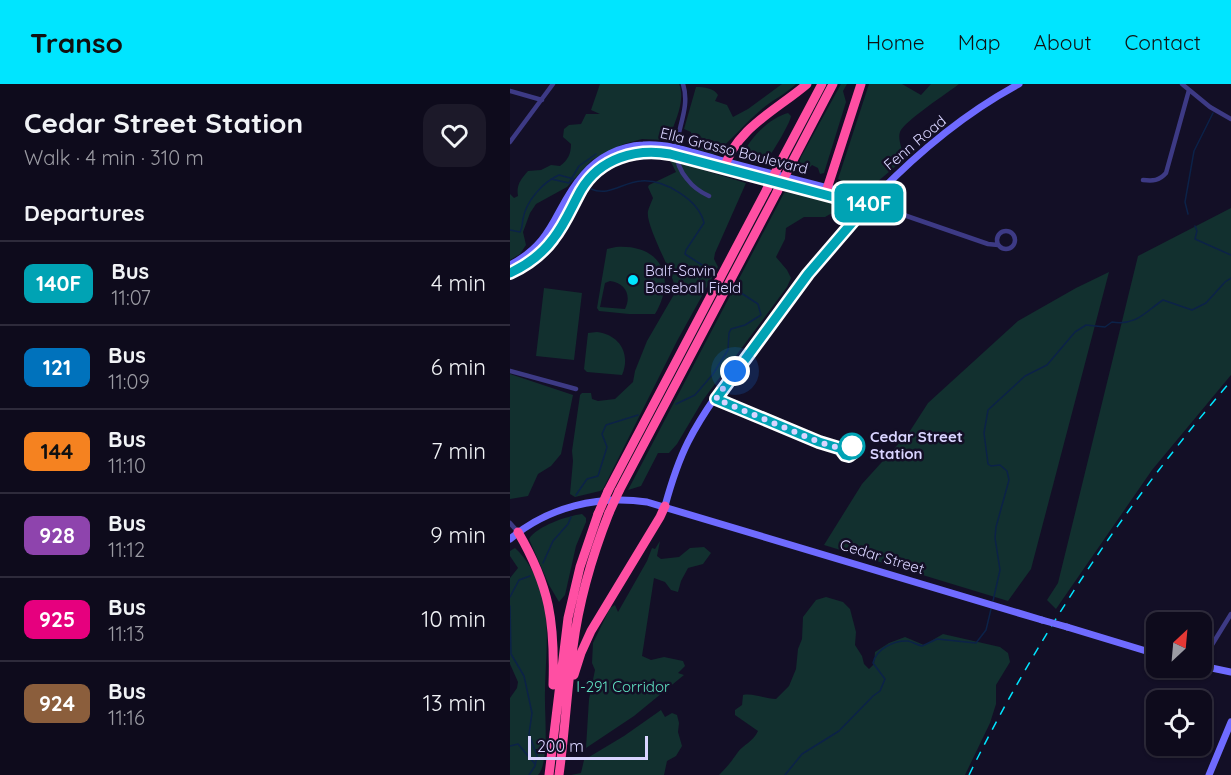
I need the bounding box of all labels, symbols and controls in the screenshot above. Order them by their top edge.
text: Transo [30,25,123,60]
text: Home [866,29,925,55]
text: Map [958,29,1001,55]
text: About [1034,29,1092,55]
text: Contact [1125,29,1201,55]
button: heart [423,104,486,167]
text: Cedar Street Station [24,105,303,140]
street label: Fenn Road [880,111,950,174]
street label: Ella Grasso Boulevard [658,123,810,178]
text: Walk · 4 min · 310 m [24,145,204,170]
line badge: 140F [827,184,911,222]
text: 140F [846,190,892,216]
text: Departures [24,199,145,227]
text: Bus [111,257,149,285]
place label: Balf-Savin Baseball Field [645,261,741,297]
text: 4 min [431,269,486,297]
text: 140F [36,270,81,296]
marker: Balf-Savin Baseball Field [626,273,640,287]
text: 11:07 [111,285,151,310]
text: Bus [108,341,146,369]
text: 6 min [431,353,486,381]
text: 121 [43,354,71,380]
your location [720,356,750,386]
text: 11:09 [108,369,150,394]
text: Bus [108,425,146,453]
place label: Cedar Street Station [870,427,963,463]
marker: Cedar Street Station [839,433,865,459]
text: 7 min [431,437,486,465]
text: 144 [41,438,73,464]
text: 11:10 [108,453,146,478]
text: Bus [108,509,146,537]
text: 9 min [430,521,486,549]
text: 928 [39,522,75,548]
street label: Cedar Street [838,535,927,578]
text: 11:12 [108,537,145,562]
text: Bus [108,593,146,621]
text: 10 min [421,605,486,633]
text: 925 [39,606,75,632]
north arrow [1146,612,1212,678]
map controls [1146,612,1212,756]
text: 11:13 [108,621,144,646]
text: Bus [108,677,146,705]
park label: I-291 Corridor [576,677,670,696]
text: 13 min [423,689,486,717]
text: 924 [39,690,75,716]
button: locate [1146,690,1212,756]
text: 11:16 [108,705,145,730]
scale bar [528,733,648,760]
text: 200 m [537,736,584,756]

